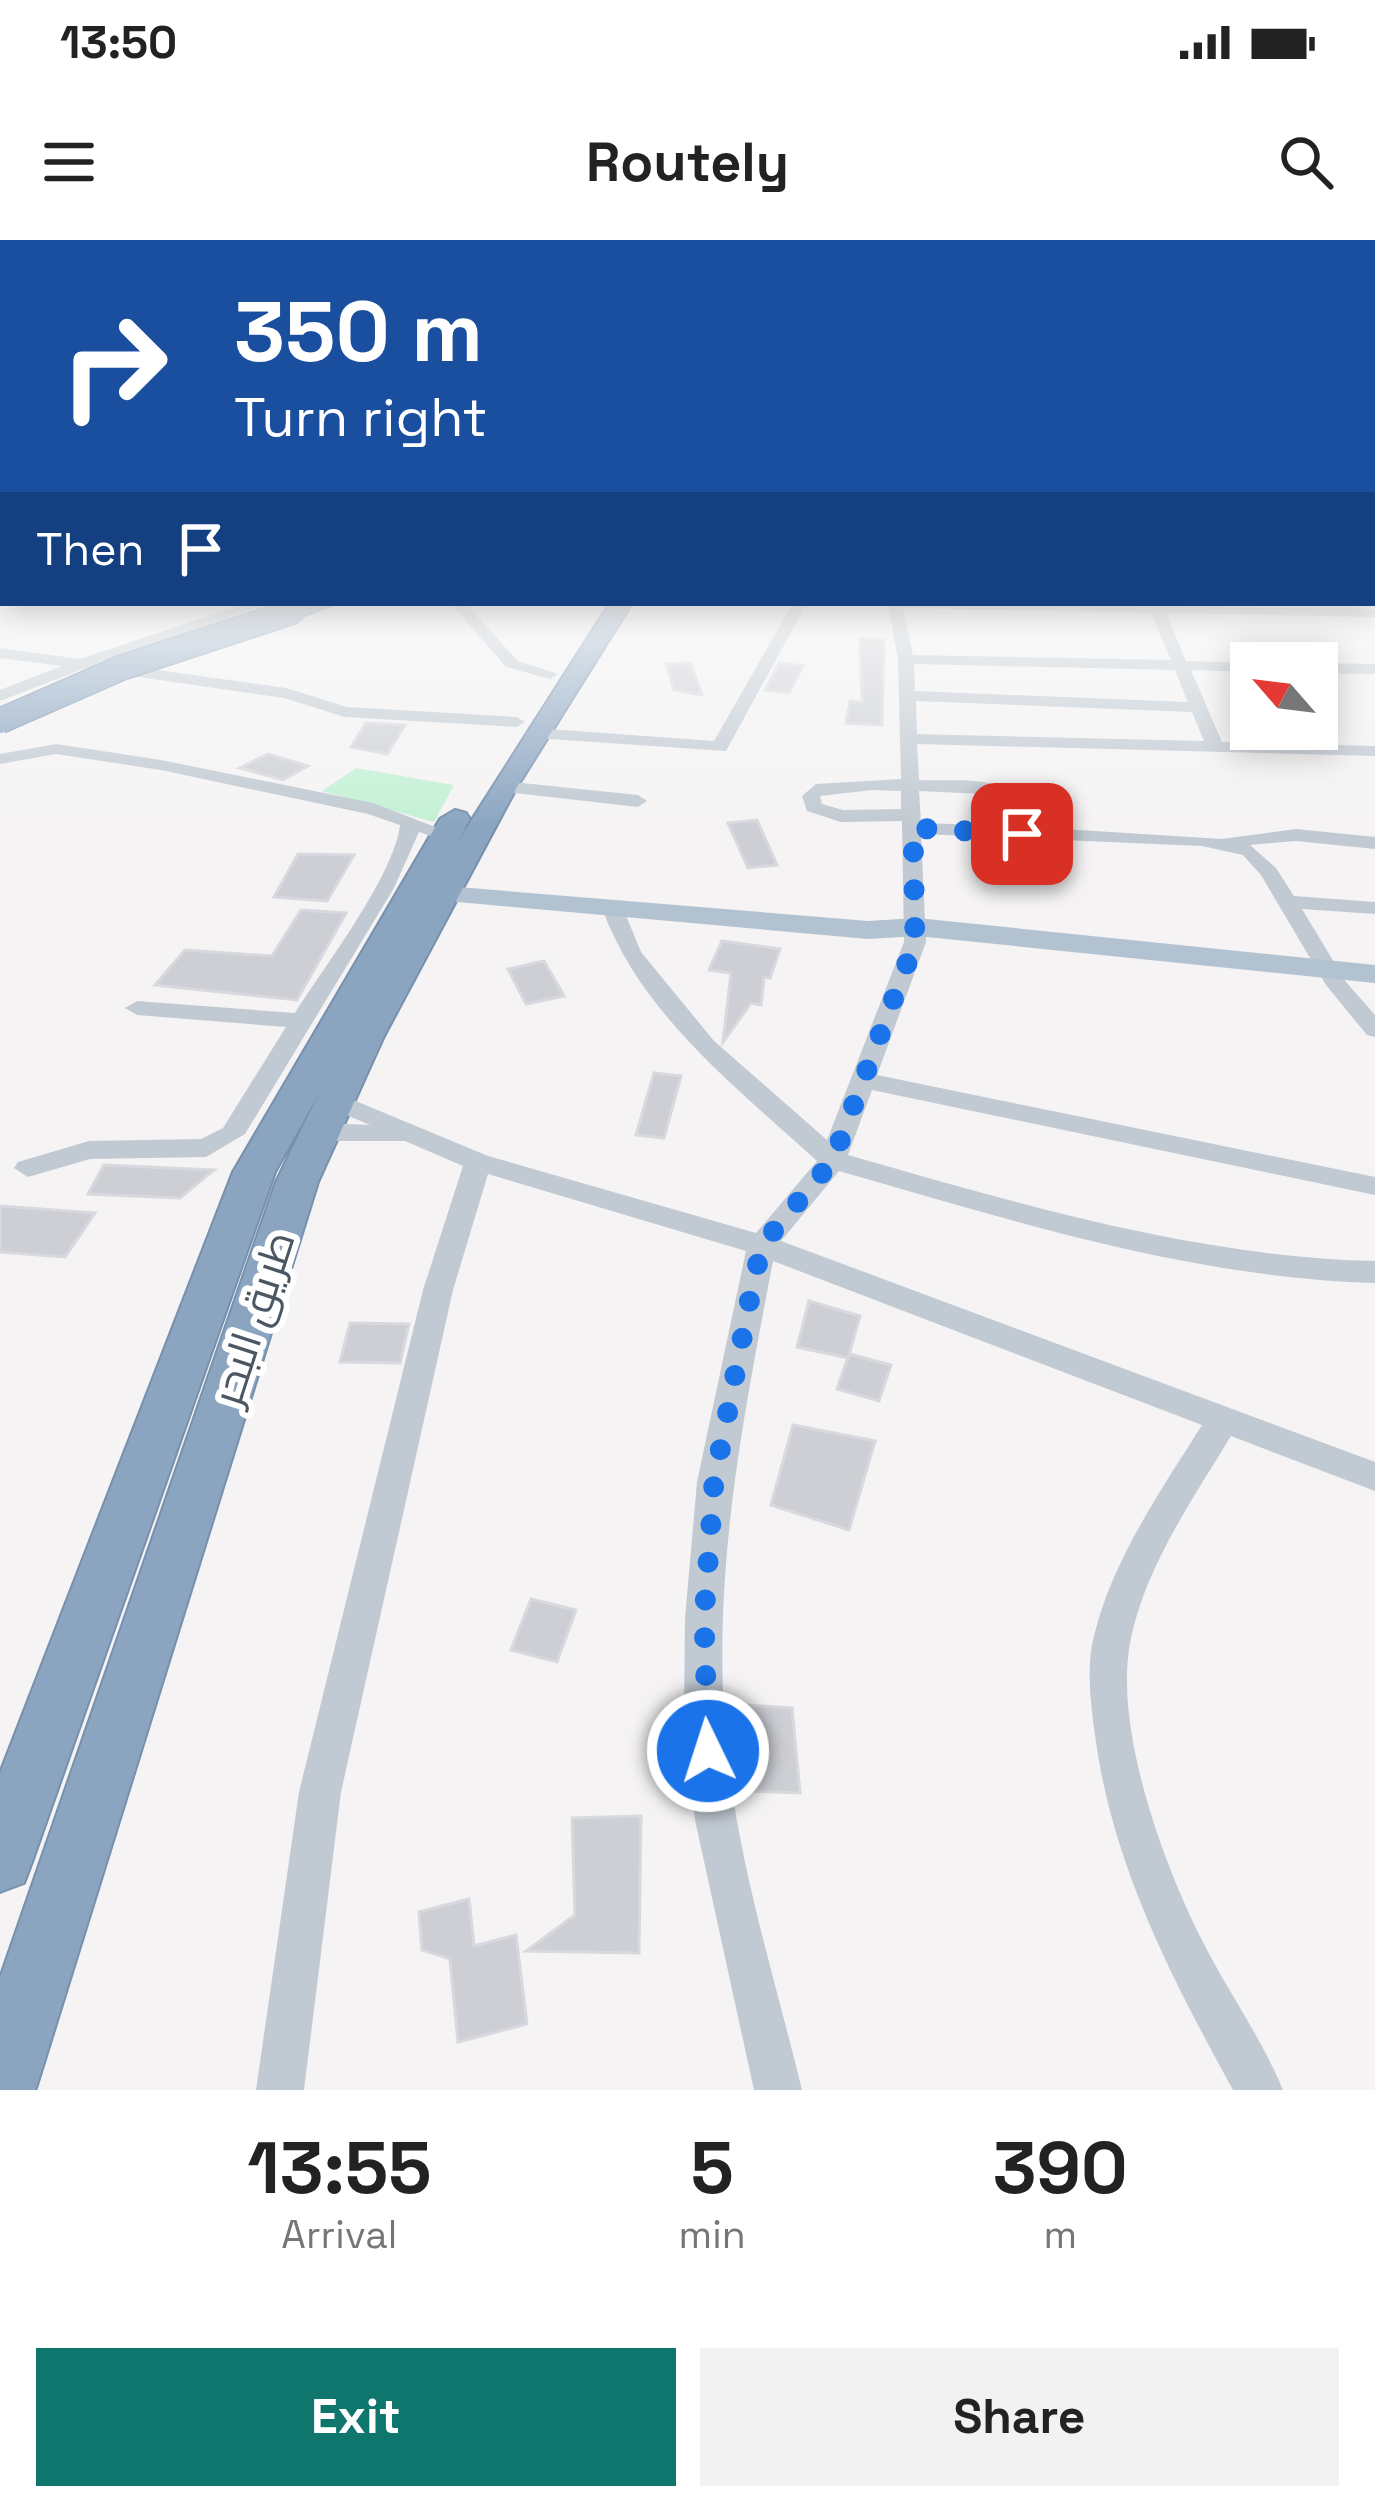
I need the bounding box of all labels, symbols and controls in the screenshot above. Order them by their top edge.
text: 13:50 [60,14,177,71]
text: Routely [586,128,789,197]
icon: menu [36,129,102,195]
icon: search [1273,129,1339,195]
text: 350 m [234,278,483,386]
icon: right [36,288,192,444]
text: Turn right [234,383,487,452]
icon: arrive [168,516,234,582]
text: Then [36,521,144,578]
north arrow [1230,642,1338,750]
map controls [1230,642,1338,750]
pin [971,783,1073,885]
icon: arrive [989,801,1055,867]
street label: طريق البحر [200,1224,306,1414]
position arrow [645,1688,771,1814]
text: 13:55 [247,2122,431,2214]
text: 5 [691,2122,734,2214]
text: 390 [993,2122,1128,2214]
text: Arrival [281,2210,397,2259]
text: min [679,2210,746,2259]
text: m [1044,2210,1077,2259]
button: Exit [36,2348,676,2486]
button: Share [700,2348,1339,2486]

